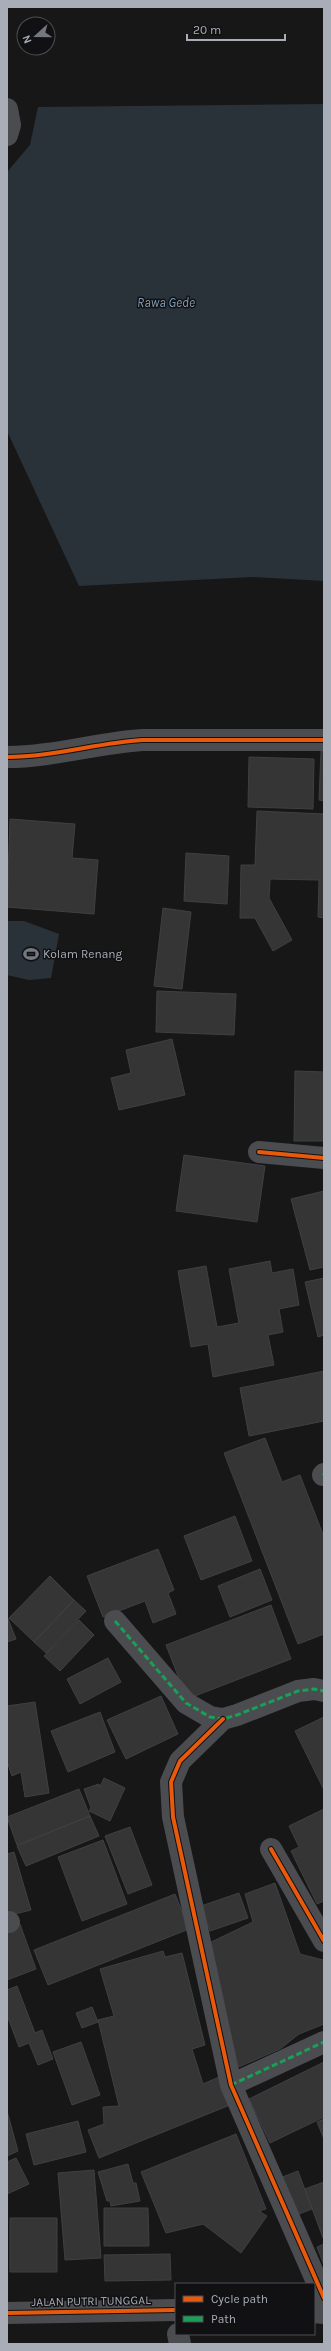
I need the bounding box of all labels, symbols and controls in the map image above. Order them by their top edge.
north arrow [16,16,56,56]
scale bar [187,16,285,42]
text: 20 m [193,23,221,37]
text: N [20,33,35,45]
water label: Rawa Gede [137,295,195,310]
sports icon: Kolam Renang [22,945,40,963]
place label: Kolam Renang [43,947,122,961]
legend [175,2283,315,2335]
text: Cycle path [211,2292,268,2306]
street label: JALAN PUTRI TUNGGAL [31,2293,151,2309]
text: Path [211,2312,236,2326]

